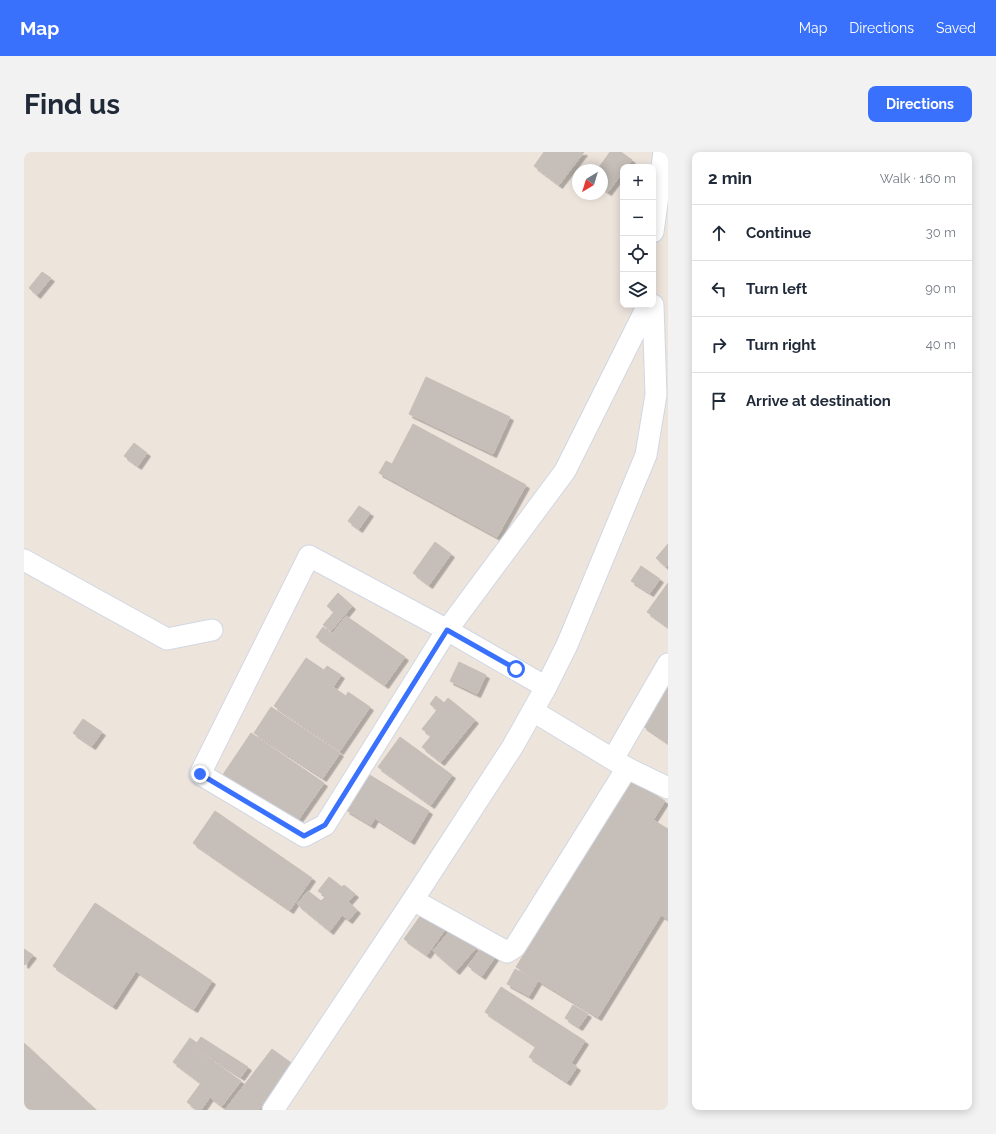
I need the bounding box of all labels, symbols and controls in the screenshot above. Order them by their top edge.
text: Map [20,17,59,39]
text: Map [799,20,827,36]
text: Directions [849,20,914,36]
text: Saved [936,20,976,36]
button: Directions [868,86,972,122]
text: Find us [24,88,120,121]
north arrow [572,164,608,200]
map controls [620,164,656,308]
button: + [620,164,656,200]
text: 2 min [708,168,752,188]
text: Walk · 160 m [880,171,956,186]
button: − [620,200,656,236]
icon: ahead [708,222,730,244]
text: Continue [746,224,811,242]
text: 30 m [926,225,956,240]
button: locate [620,236,656,272]
button: layers [620,272,656,308]
icon: left [708,278,730,300]
text: Turn left [746,280,807,298]
text: 90 m [925,281,956,296]
icon: right [708,334,730,356]
text: Turn right [746,336,816,354]
text: 40 m [926,337,956,352]
icon: arrive [708,390,730,412]
text: Arrive at destination [746,392,891,410]
route start [507,660,525,678]
route end [191,765,209,783]

